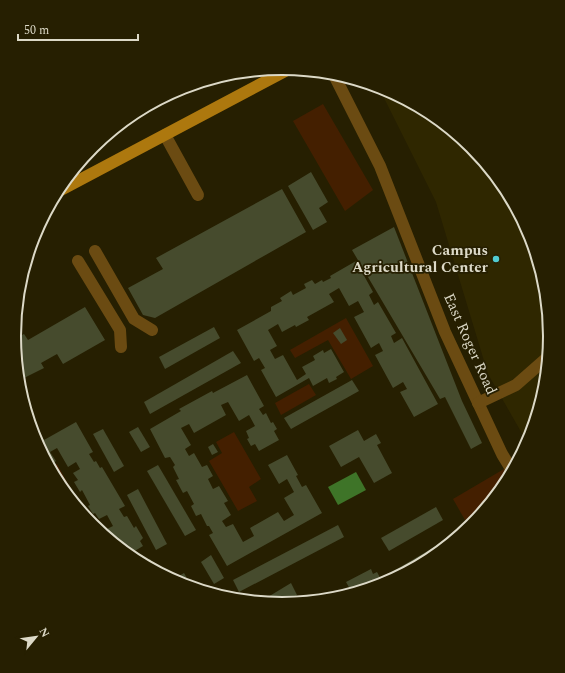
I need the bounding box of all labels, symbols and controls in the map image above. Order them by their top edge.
scale bar [18,16,138,42]
text: 50 m [24,21,49,40]
place label: Campus Agricultural Center [352,239,489,279]
marker: Campus Agricultural Center [491,254,501,264]
street label: East Roger Road [437,289,503,399]
north arrow [16,617,56,657]
text: N [35,624,54,640]

